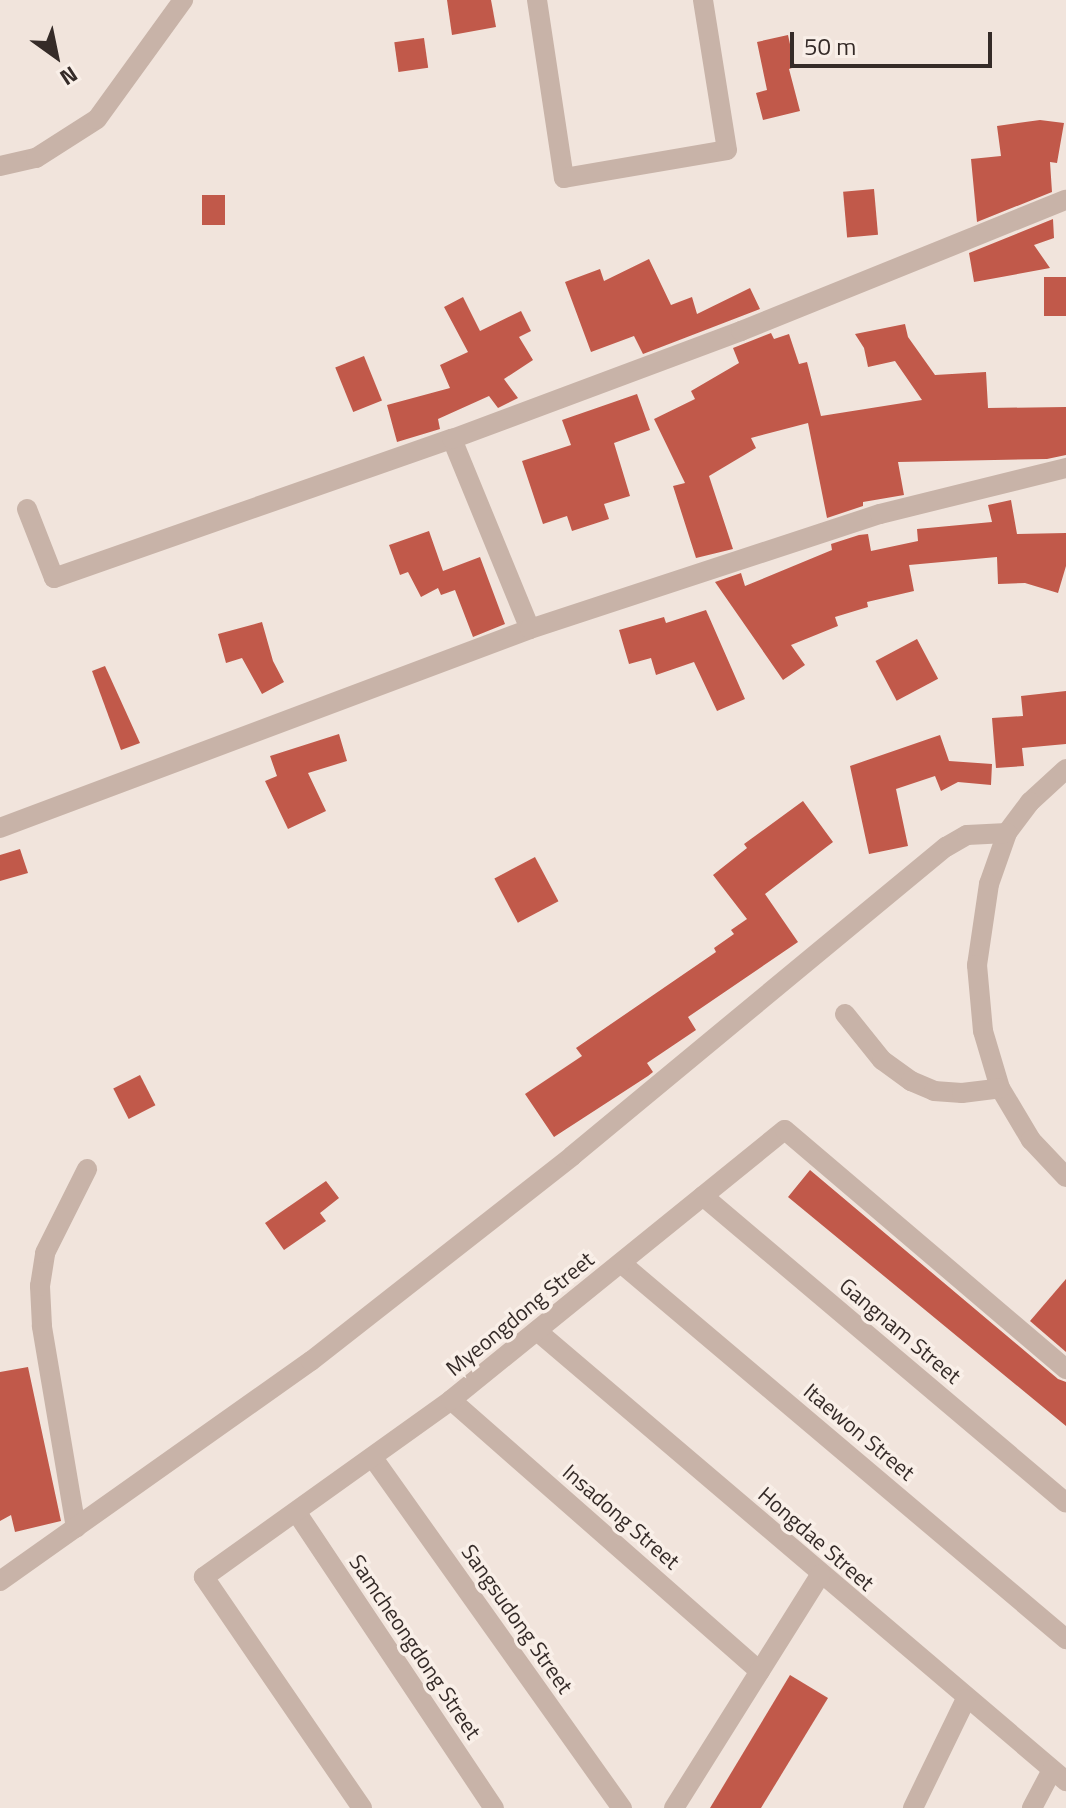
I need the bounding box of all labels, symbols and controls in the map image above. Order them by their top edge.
north arrow [16,16,96,96]
scale bar [794,16,996,66]
text: 50 m [804,28,856,64]
text: N [53,58,85,95]
street label: Myeongdong Street [441,1246,599,1382]
street label: Gangnam Street [834,1273,966,1389]
street label: Itaewon Street [798,1378,920,1486]
street label: Insadong Street [557,1459,685,1575]
street label: Hongdae Street [753,1482,879,1596]
street label: Sangsudong Street [456,1539,578,1699]
street label: Samcheongdong Street [344,1550,486,1744]

